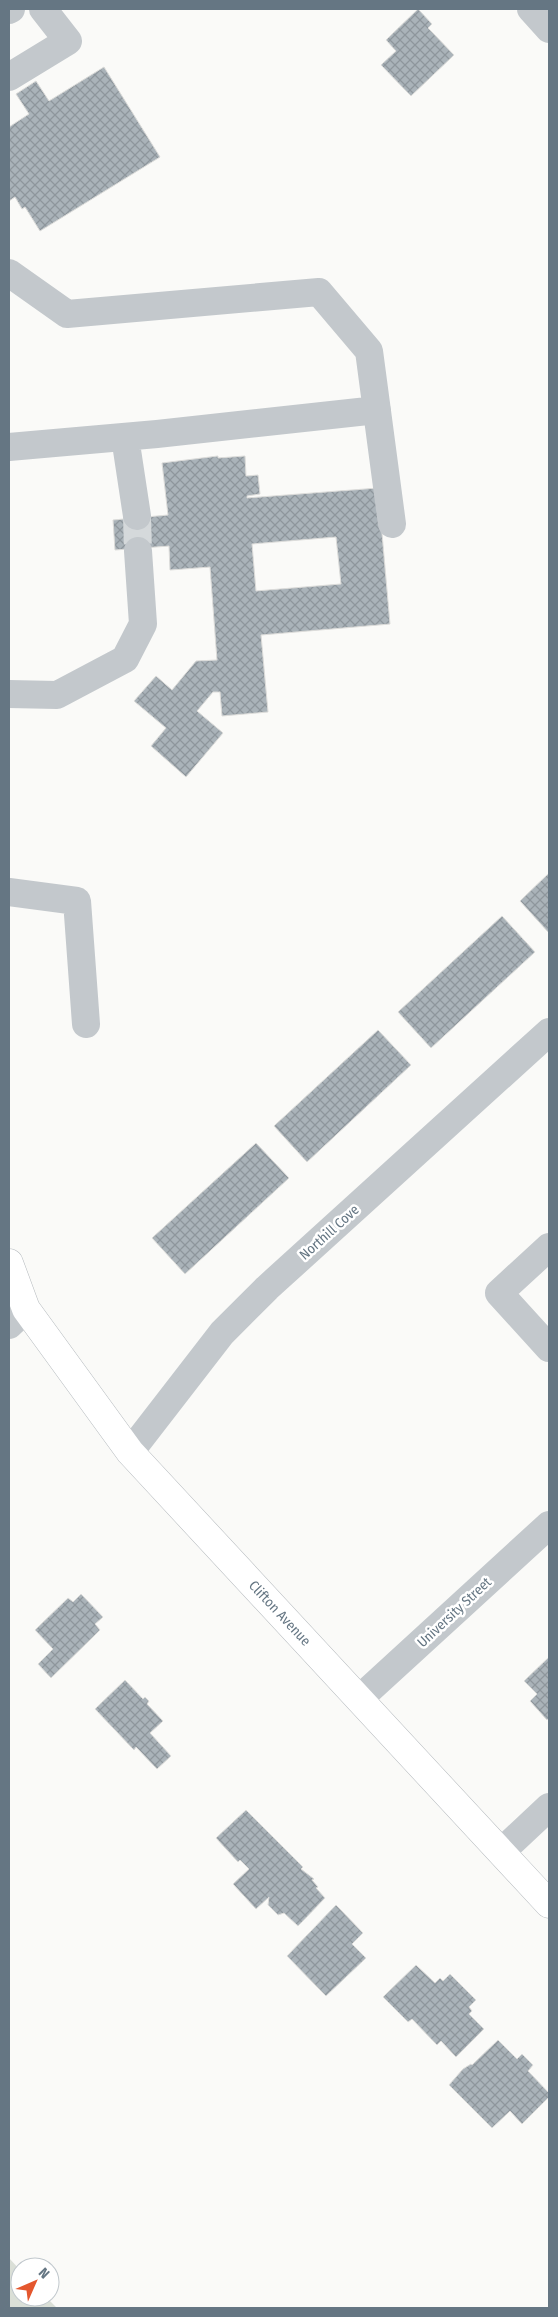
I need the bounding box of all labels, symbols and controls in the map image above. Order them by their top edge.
street label: Northill Cove [296,1201,363,1263]
street label: University Street [414,1573,495,1651]
street label: Clifton Avenue [245,1577,314,1650]
north arrow [10,2257,60,2307]
text: N [35,2264,53,2282]

